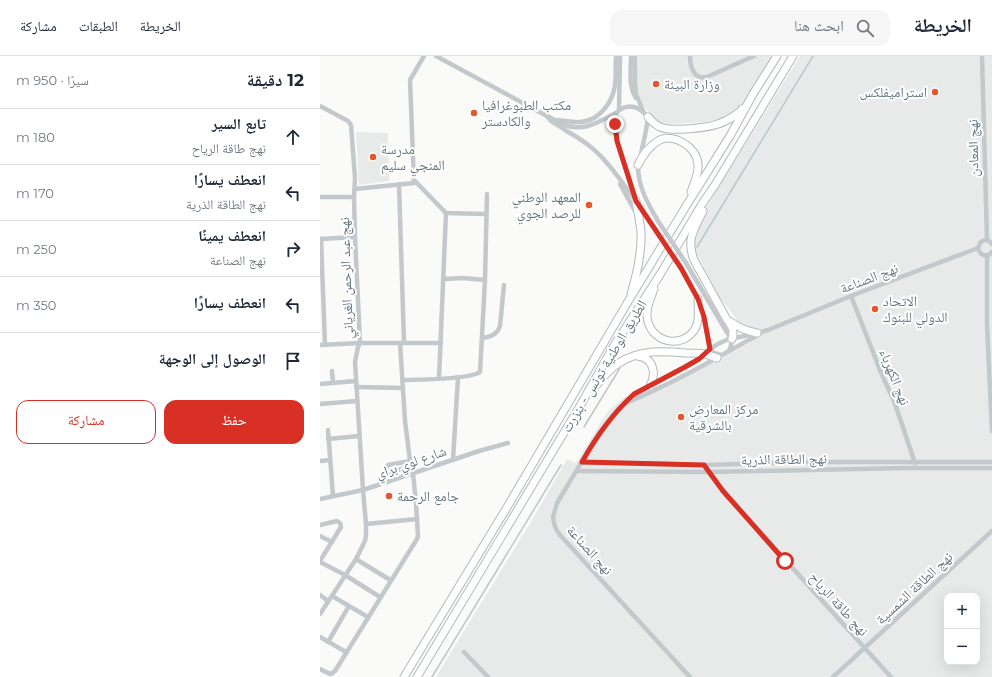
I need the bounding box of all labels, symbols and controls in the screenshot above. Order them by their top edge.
search box [610,10,890,46]
text: الخريطة [914,14,972,37]
text: ابحث هنا [794,16,844,35]
text: مشاركة [20,17,57,35]
text: الطبقات [79,17,118,35]
text: الخريطة [140,17,181,35]
icon: search [854,17,876,39]
text: 12 دقيقة [247,70,304,90]
text: سيرًا · 950 m [16,72,89,88]
place label: وزارة البيئة [664,75,720,93]
marker: وزارة البيئة [651,79,661,89]
place label: استراميفلكس [859,83,927,101]
marker: استراميفلكس [930,87,940,97]
place label: مكتب الطبوغرافيا والكادستر [481,96,571,130]
marker: مكتب الطبوغرافيا والكادستر [469,108,479,118]
text: تابع السير [212,114,266,133]
route end [606,115,624,133]
street label: نهج المعادن [963,119,984,177]
icon: ahead [282,126,304,148]
text: 180 m [16,129,55,145]
text: نهج طاقة الرياح [192,140,266,156]
place label: مدرسة المنجي سليم [381,140,445,177]
marker: مدرسة المنجي سليم [368,152,378,162]
text: انعطف يسارًا [194,170,266,189]
icon: left [282,182,304,204]
text: 170 m [16,185,54,201]
place label: المعهد الوطني للرصد الجوي [512,188,581,225]
text: نهج الطاقة الذرية [186,196,266,212]
marker: المعهد الوطني للرصد الجوي [584,200,594,210]
street label: نهج عبد الرحمن الغرياني [335,217,360,339]
text: انعطف يمينًا [198,226,266,245]
icon: right [282,238,304,260]
text: 250 m [16,241,57,257]
text: نهج الصناعة [210,252,266,268]
street label: نهج الصناعة [838,259,901,298]
place label: الاتحاد الدولي للبنوك [883,292,948,329]
text: انعطف يسارًا [194,293,266,312]
icon: left [282,294,304,316]
street label: الطريق الوطنية تونس - بنزرت [557,296,652,436]
text: 350 m [16,297,56,313]
marker: الاتحاد الدولي للبنوك [870,304,880,314]
street label: نهج الكهرباء [875,346,915,408]
text: الوصول إلى الوجهة [159,349,266,368]
icon: arrive [282,350,304,372]
button: مشاركة [16,400,156,444]
button: حفظ [164,400,304,444]
place label: مركز المعارض بالشرقية [689,400,758,434]
marker: مركز المعارض بالشرقية [676,412,686,422]
street label: شارع لوي براي [373,442,450,485]
street label: نهج الطاقة الذرية [741,449,827,470]
place label: جامع الرحمة [397,487,459,506]
marker: جامع الرحمة [384,491,394,501]
street label: نهج الصناعة [562,522,617,579]
street label: نهج الطاقة الشمسية [872,548,957,629]
route start [776,552,794,570]
street label: نهج طاقة الرياح [805,568,873,641]
map controls [944,593,980,665]
button: + [944,593,980,629]
button: − [944,629,980,665]

